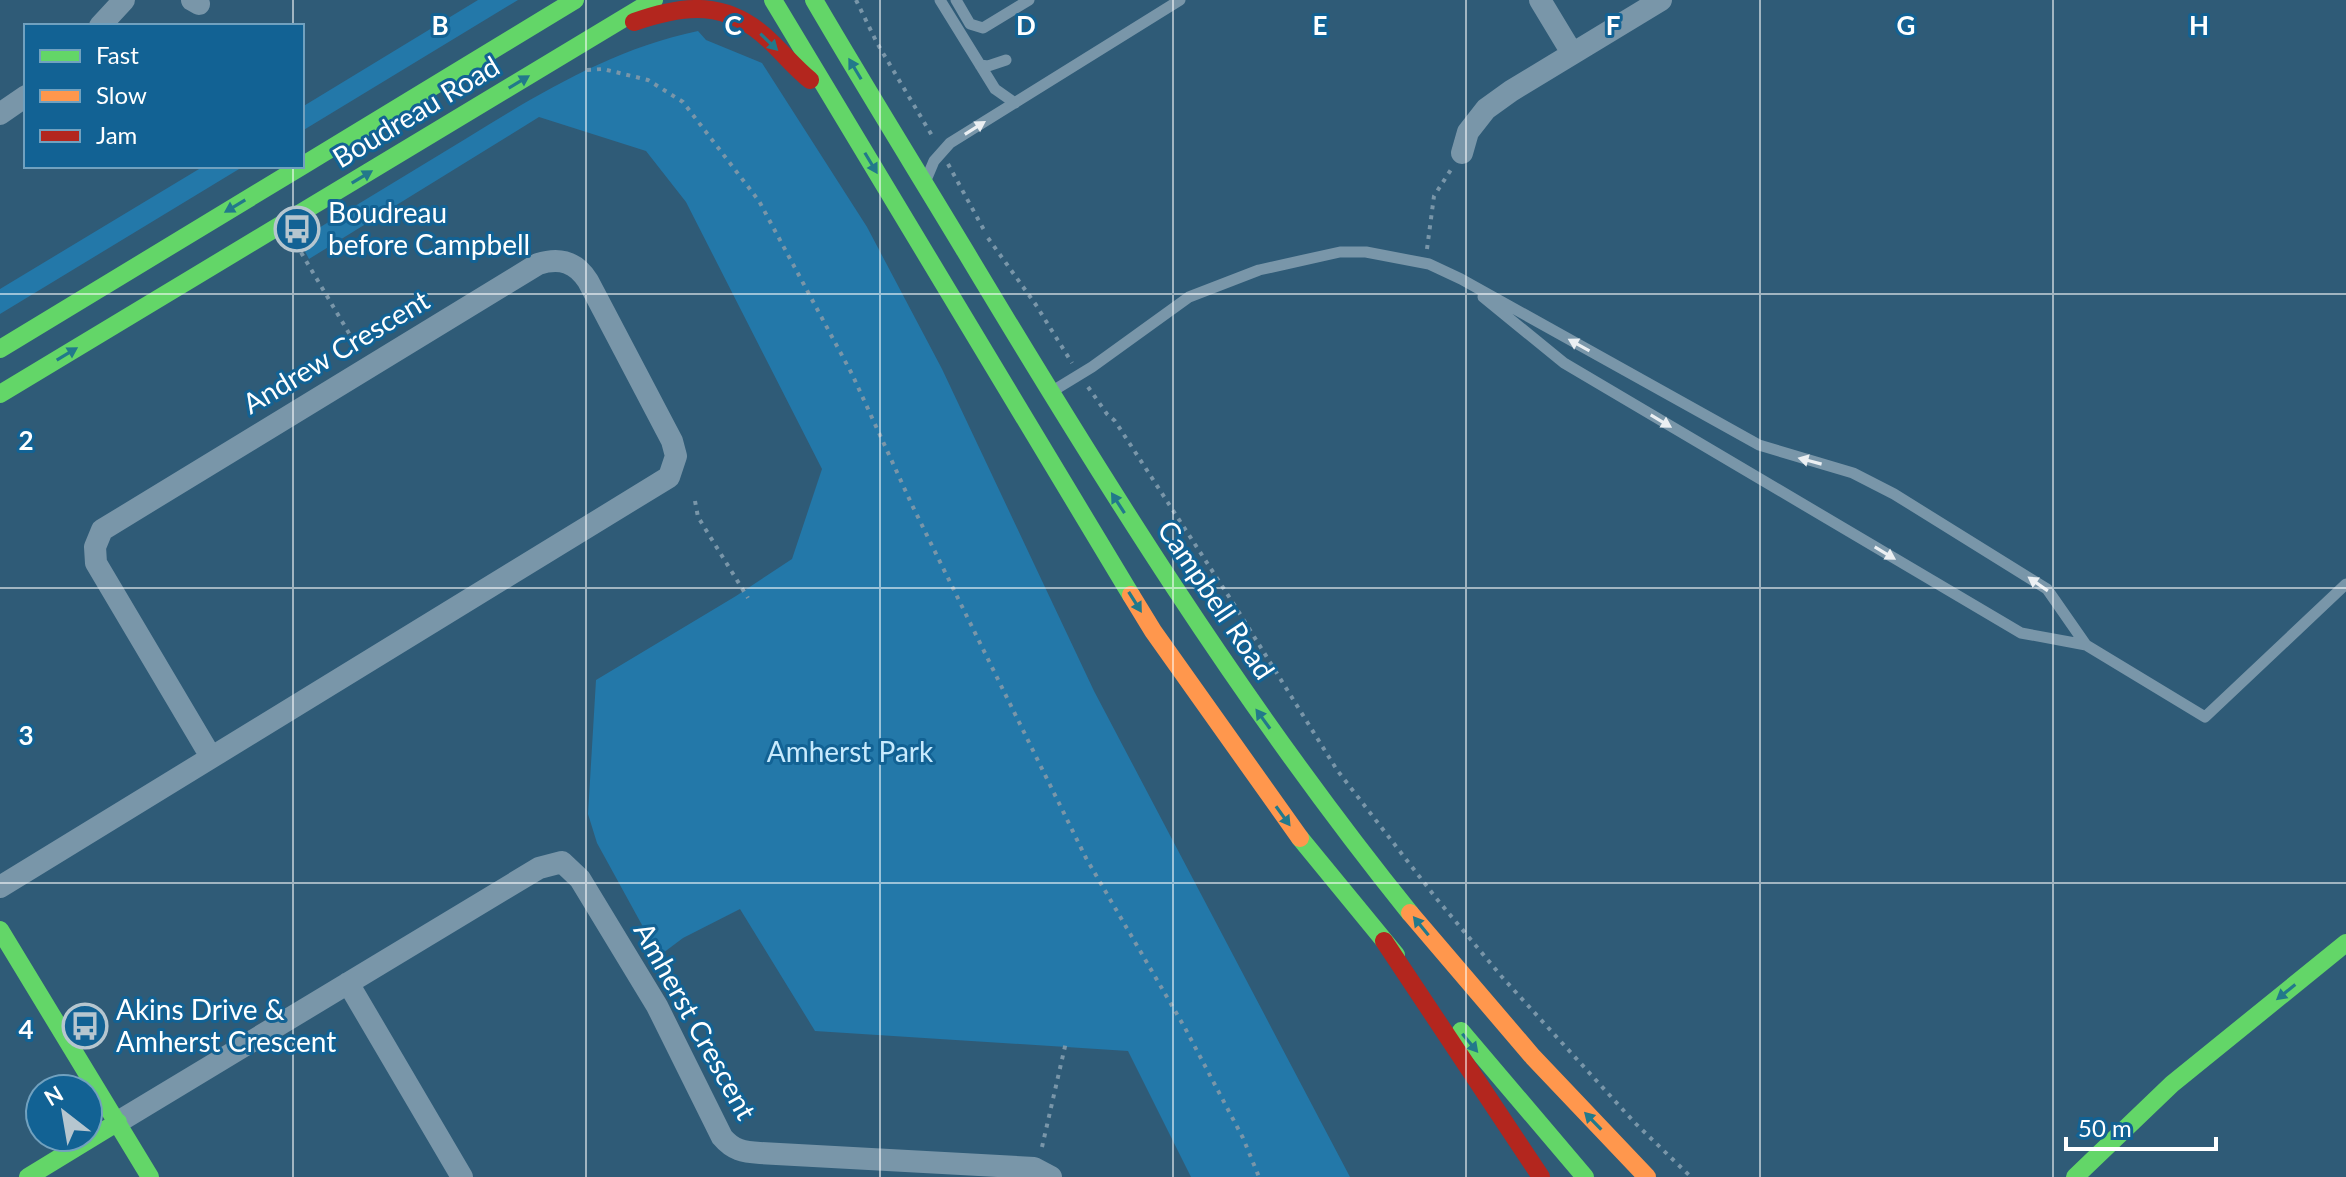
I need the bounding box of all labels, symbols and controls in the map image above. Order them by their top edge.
text: B [431,9,449,41]
text: C [724,9,742,41]
text: D [1016,9,1036,41]
text: E [1313,9,1327,41]
text: F [1606,9,1620,41]
text: G [1897,9,1915,41]
text: H [2189,9,2209,41]
legend [24,24,304,168]
one-way arrow [759,33,778,51]
text: Fast [96,40,139,69]
street label: Boudreau Road [326,48,505,174]
one-way arrow [848,58,862,80]
one-way arrow [508,76,530,90]
text: Slow [96,80,147,109]
text: Jam [96,120,137,149]
one-way arrow [964,121,986,135]
one-way arrow [863,152,877,174]
one-way arrow [351,170,373,184]
place label: Boudreau before Campbell [328,195,530,261]
one-way arrow [224,199,246,213]
bus stop icon: Boudreau before Campbell [273,205,321,253]
street label: Andrew Crescent [236,282,435,420]
one-way arrow [1568,338,1590,352]
one-way arrow [56,347,78,361]
one-way arrow [1650,414,1672,428]
text: 2 [18,424,34,456]
one-way arrow [1798,455,1823,467]
one-way arrow [1111,493,1126,514]
street label: Campbell Road [1151,514,1282,685]
one-way arrow [1874,546,1896,560]
one-way arrow [2027,577,2048,592]
one-way arrow [1127,591,1141,613]
one-way arrow [1256,709,1271,730]
text: 3 [18,719,34,751]
park label: Amherst Park [767,734,934,768]
one-way arrow [1275,805,1290,826]
street label: Amherst Crescent [628,916,764,1125]
one-way arrow [1413,916,1429,936]
one-way arrow [2275,984,2296,1001]
place label: Akins Drive & Amherst Crescent [116,992,336,1058]
bus stop icon: Akins Drive & Amherst Crescent [61,1002,109,1050]
text: 4 [18,1013,34,1045]
one-way arrow [1461,1032,1478,1052]
north arrow [24,1073,104,1153]
text: N [39,1079,68,1111]
scale bar [2066,1101,2216,1151]
one-way arrow [1584,1112,1602,1131]
text: 50 m [2078,1113,2132,1142]

